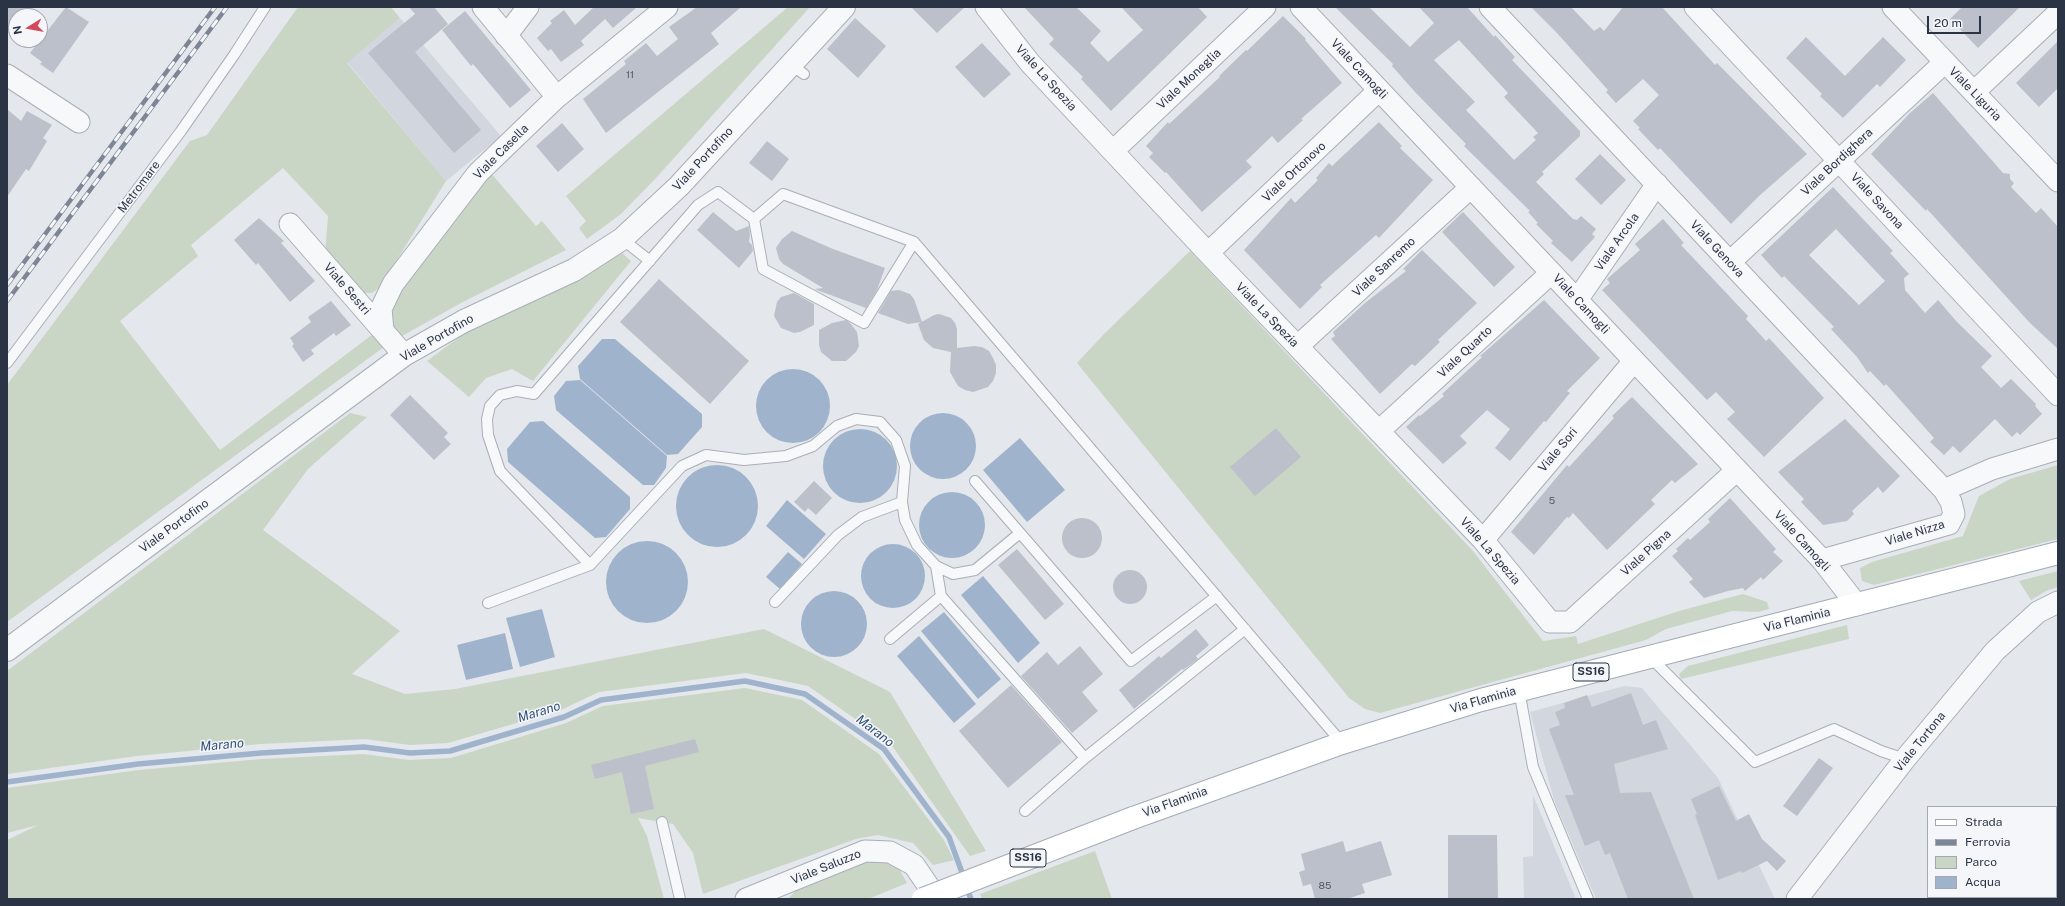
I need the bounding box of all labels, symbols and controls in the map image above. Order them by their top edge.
north arrow [8,8,48,48]
scale bar [1929,8,1983,34]
text: 20 m [1934,16,1962,30]
text: N [10,25,24,35]
street label: Viale Camogli [1328,36,1390,102]
street label: Viale La Spezia [1012,42,1080,114]
street label: Viale Moneglia [1154,46,1224,112]
street label: Viale Liguria [1946,64,2004,124]
house number: 11 [626,69,634,81]
street label: Viale Casella [470,121,532,183]
street label: Viale Portofino [670,124,736,194]
street label: Viale Bordighera [1798,125,1876,199]
street label: Viale Ortonovo [1259,139,1329,205]
street label: Metromare [115,158,163,216]
street label: Viale Savona [1847,170,1907,232]
street label: Viale Arcola [1592,210,1642,274]
street label: Viale Genova [1687,218,1747,280]
street label: Viale Sanremo [1350,234,1418,300]
street label: Viale Sestri [321,260,373,318]
street label: Viale Camogli [1550,271,1612,337]
street label: Viale La Spezia [1233,280,1301,350]
street label: Viale Portofino [398,311,476,365]
street label: Viale Quarto [1435,323,1495,381]
street label: Viale Sori [1535,425,1581,475]
house number: 5 [1549,495,1555,507]
street label: Viale Portofino [137,496,211,556]
street label: Viale Camogli [1771,508,1833,574]
street label: Viale La Spezia [1457,514,1523,588]
street label: Viale Nizza [1884,517,1946,549]
street label: Viale Pigna [1618,527,1674,579]
street label: Via Flaminia [1762,605,1832,635]
road number: SS16 [1573,663,1609,681]
street label: Via Flaminia [1448,684,1518,716]
water label: Marano [516,698,562,726]
street label: Viale Tortona [1891,709,1949,775]
water label: Marano [853,711,897,751]
water label: Marano [199,735,245,755]
street label: Via Flaminia [1141,784,1209,820]
legend [1927,806,2057,898]
text: Strada [1965,815,2002,829]
text: Ferrovia [1965,835,2010,849]
street label: Viale Saluzzo [789,846,863,888]
road number: SS16 [1010,849,1046,867]
text: Parco [1965,855,1997,869]
text: Acqua [1965,875,2001,889]
house number: 85 [1319,880,1331,892]

